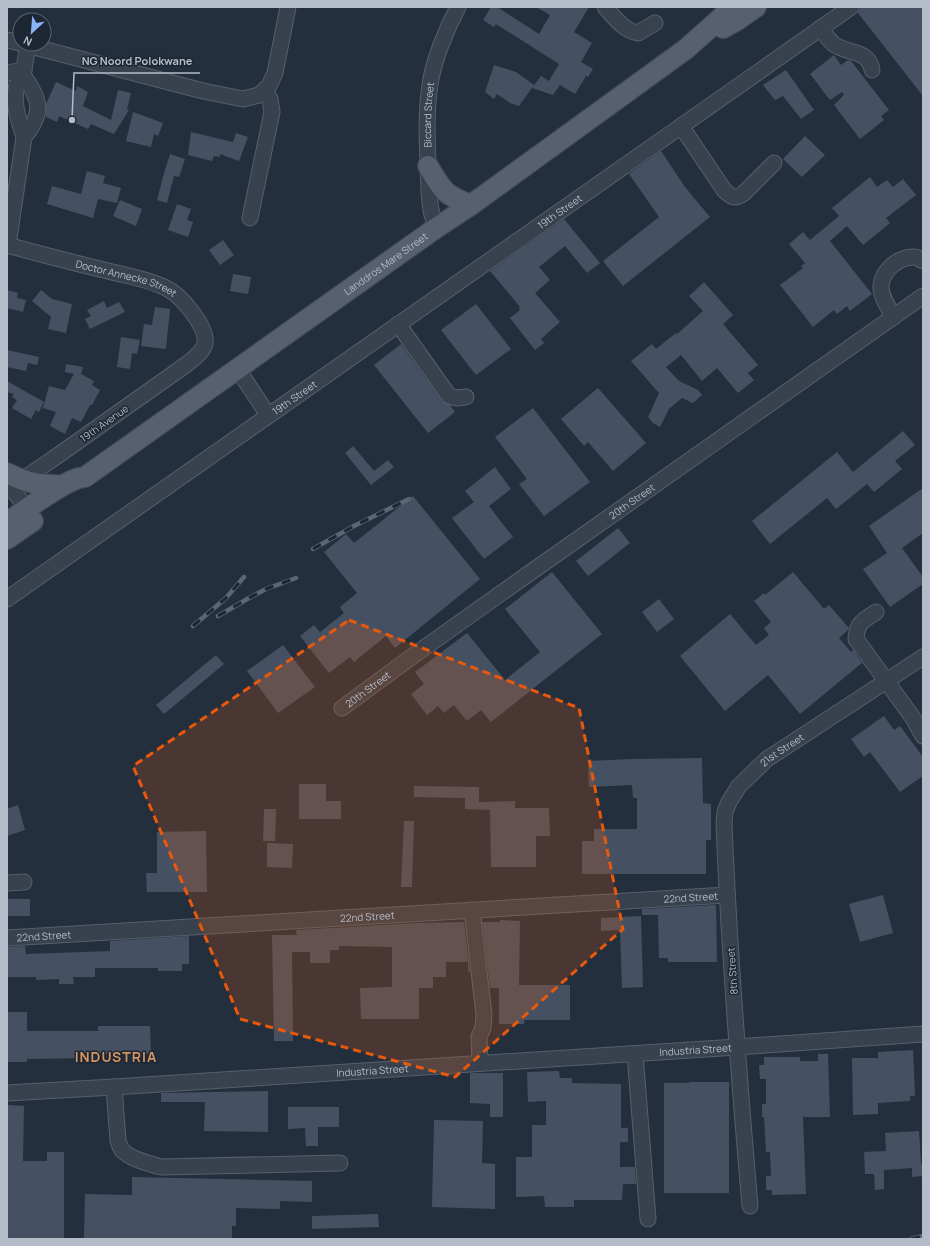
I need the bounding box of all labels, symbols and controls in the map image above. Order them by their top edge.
north arrow [12,12,52,52]
text: N [20,33,34,50]
callout: NG Noord Polokwane [74,50,200,73]
text: NG Noord Polokwane [82,53,193,68]
street label: Biccard Street [420,81,437,148]
street label: 19th Street [534,191,585,232]
street label: Landdros Mare Street [341,229,431,298]
street label: Doctor Annecke Street [74,256,180,300]
street label: 19th Street [269,377,319,418]
street label: 19th Avenue [77,401,131,445]
street label: 20th Street [606,480,658,522]
street label: 20th Street [342,668,393,710]
street label: 21st Street [757,730,807,769]
street label: 22nd Street [663,889,719,906]
street label: 22nd Street [340,908,395,925]
street label: 22nd Street [16,927,72,944]
street label: 8th Street [723,947,741,995]
street label: Industria Street [659,1040,732,1059]
district label: INDUSTRIA [75,1047,157,1066]
street label: Industria Street [336,1061,409,1080]

